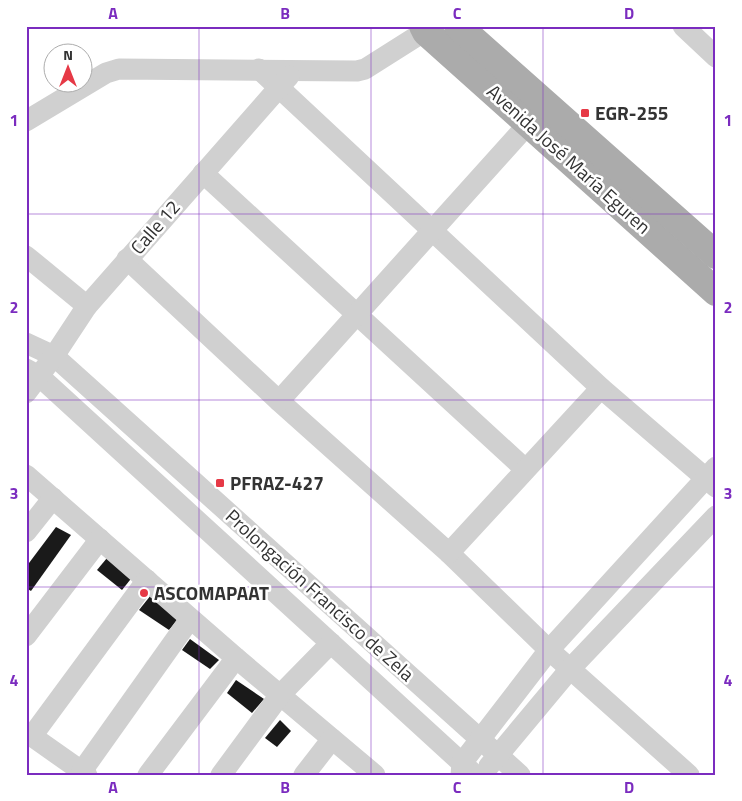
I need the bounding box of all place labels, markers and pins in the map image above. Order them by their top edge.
place label: EGR-255 [595,98,668,127]
marker: EGR-255 [579,107,591,119]
place label: PFRAZ-427 [230,468,324,497]
marker: PFRAZ-427 [214,477,226,489]
place label: ASCOMAPAAT [154,578,269,607]
marker: ASCOMAPAAT [138,587,150,599]

